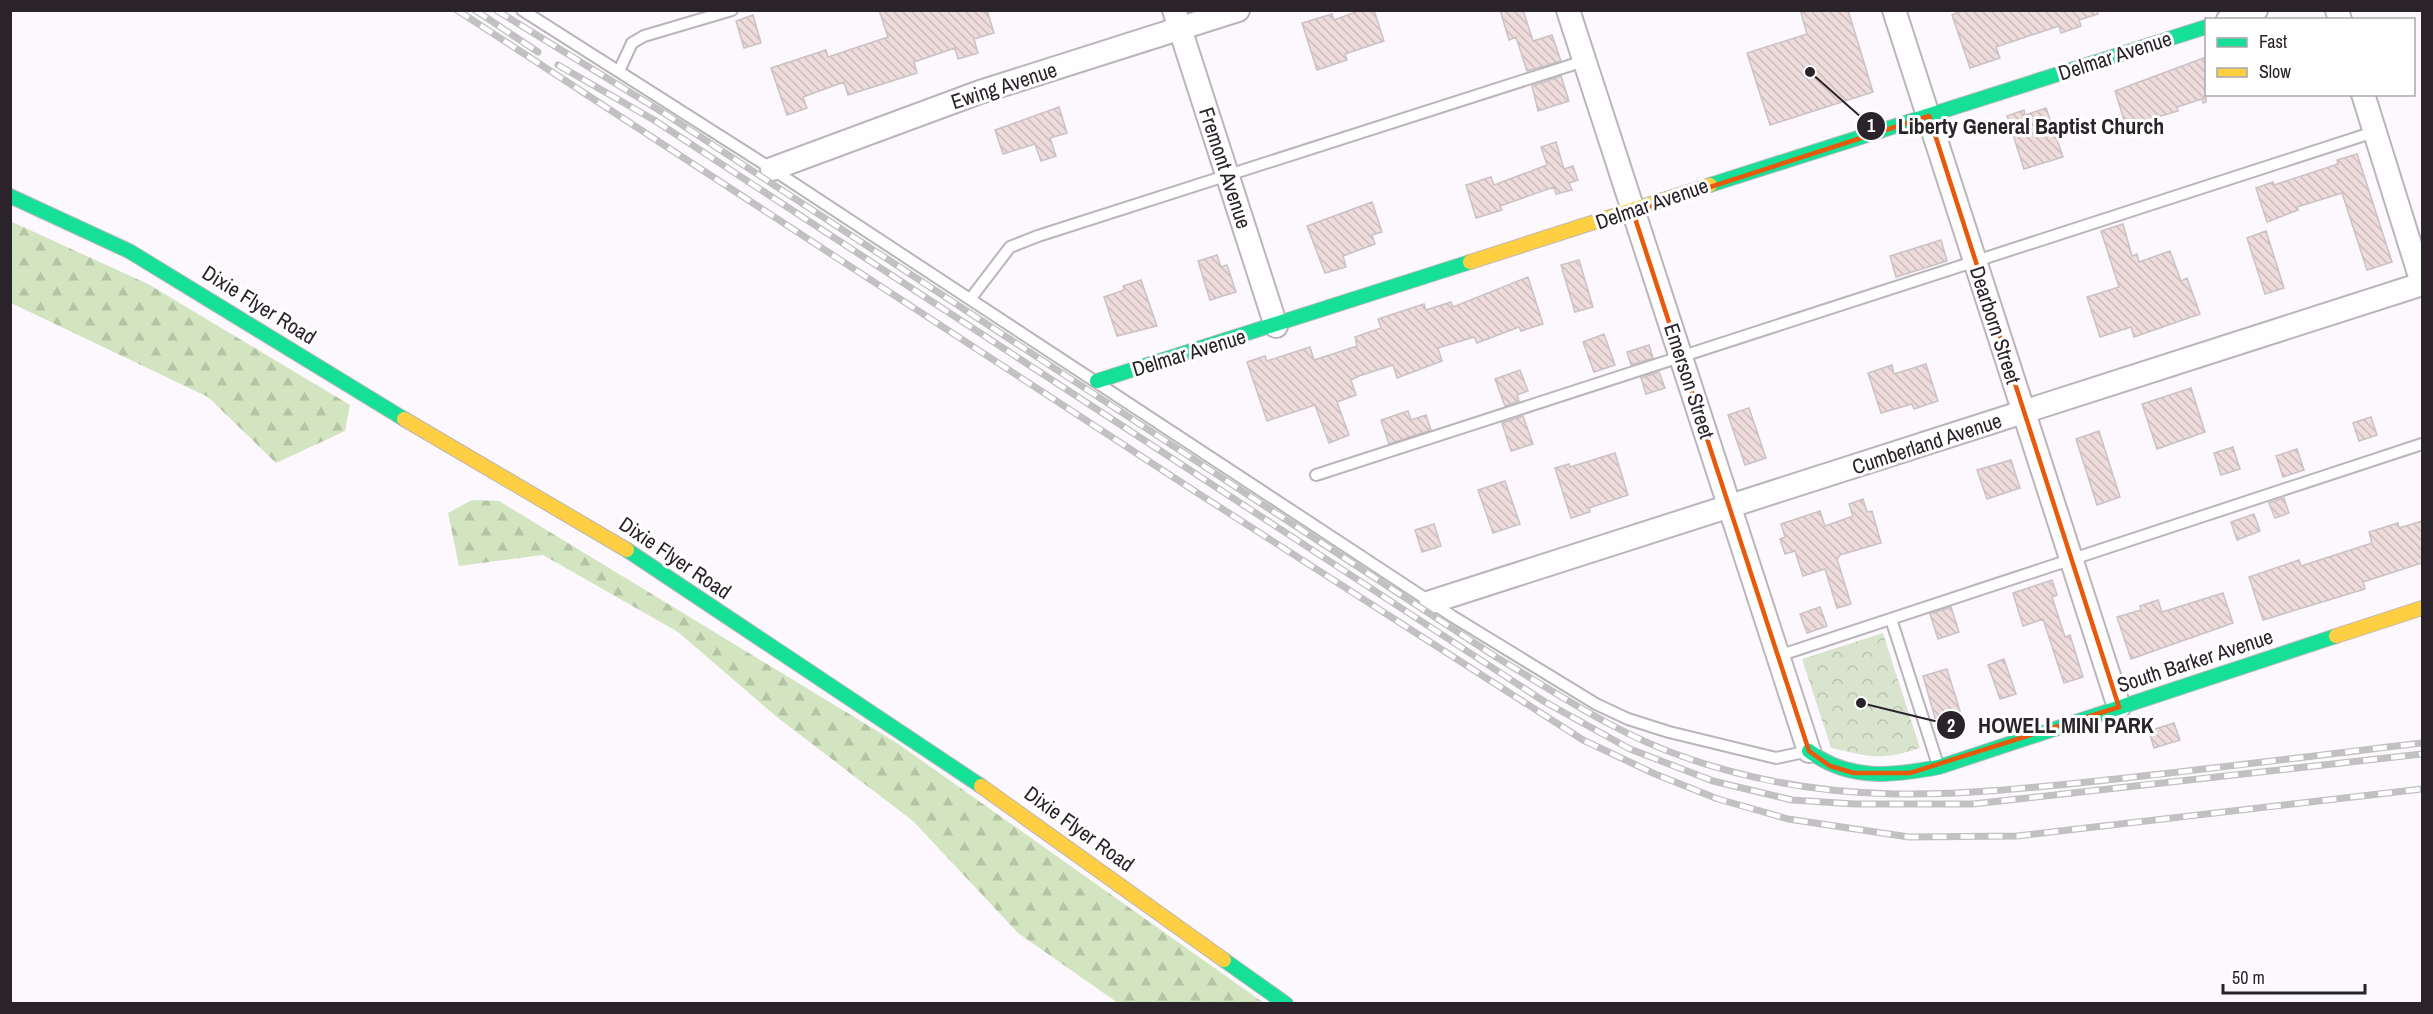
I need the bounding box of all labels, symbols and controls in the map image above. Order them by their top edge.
legend [2205,18,2415,96]
street label: Delmar Avenue [2055,24,2175,87]
text: Fast [2259,29,2287,54]
street label: Ewing Avenue [947,55,1061,116]
text: Slow [2259,59,2291,84]
street label: Fremont Avenue [1192,103,1259,232]
callout: Liberty General Baptist Church [1856,106,2176,146]
text: Liberty General Baptist Church [1898,111,2164,141]
text: 1 [1867,113,1876,138]
street label: Delmar Avenue [1592,171,1712,236]
street label: Dixie Flyer Road [197,258,322,351]
street label: Dearborn Street [1963,262,2028,388]
street label: Emerson Street [1657,319,1722,442]
street label: Delmar Avenue [1128,321,1249,384]
street label: Cumberland Avenue [1848,406,2005,481]
street label: Dixie Flyer Road [614,509,737,606]
street label: South Barker Avenue [2113,622,2277,699]
callout: HOWELL MINI PARK [1936,705,2166,745]
text: HOWELL MINI PARK [1978,710,2154,740]
text: 2 [1947,713,1955,738]
street label: Dixie Flyer Road [1019,779,1140,878]
scale bar [2223,957,2366,995]
text: 50 m [2232,965,2265,990]

